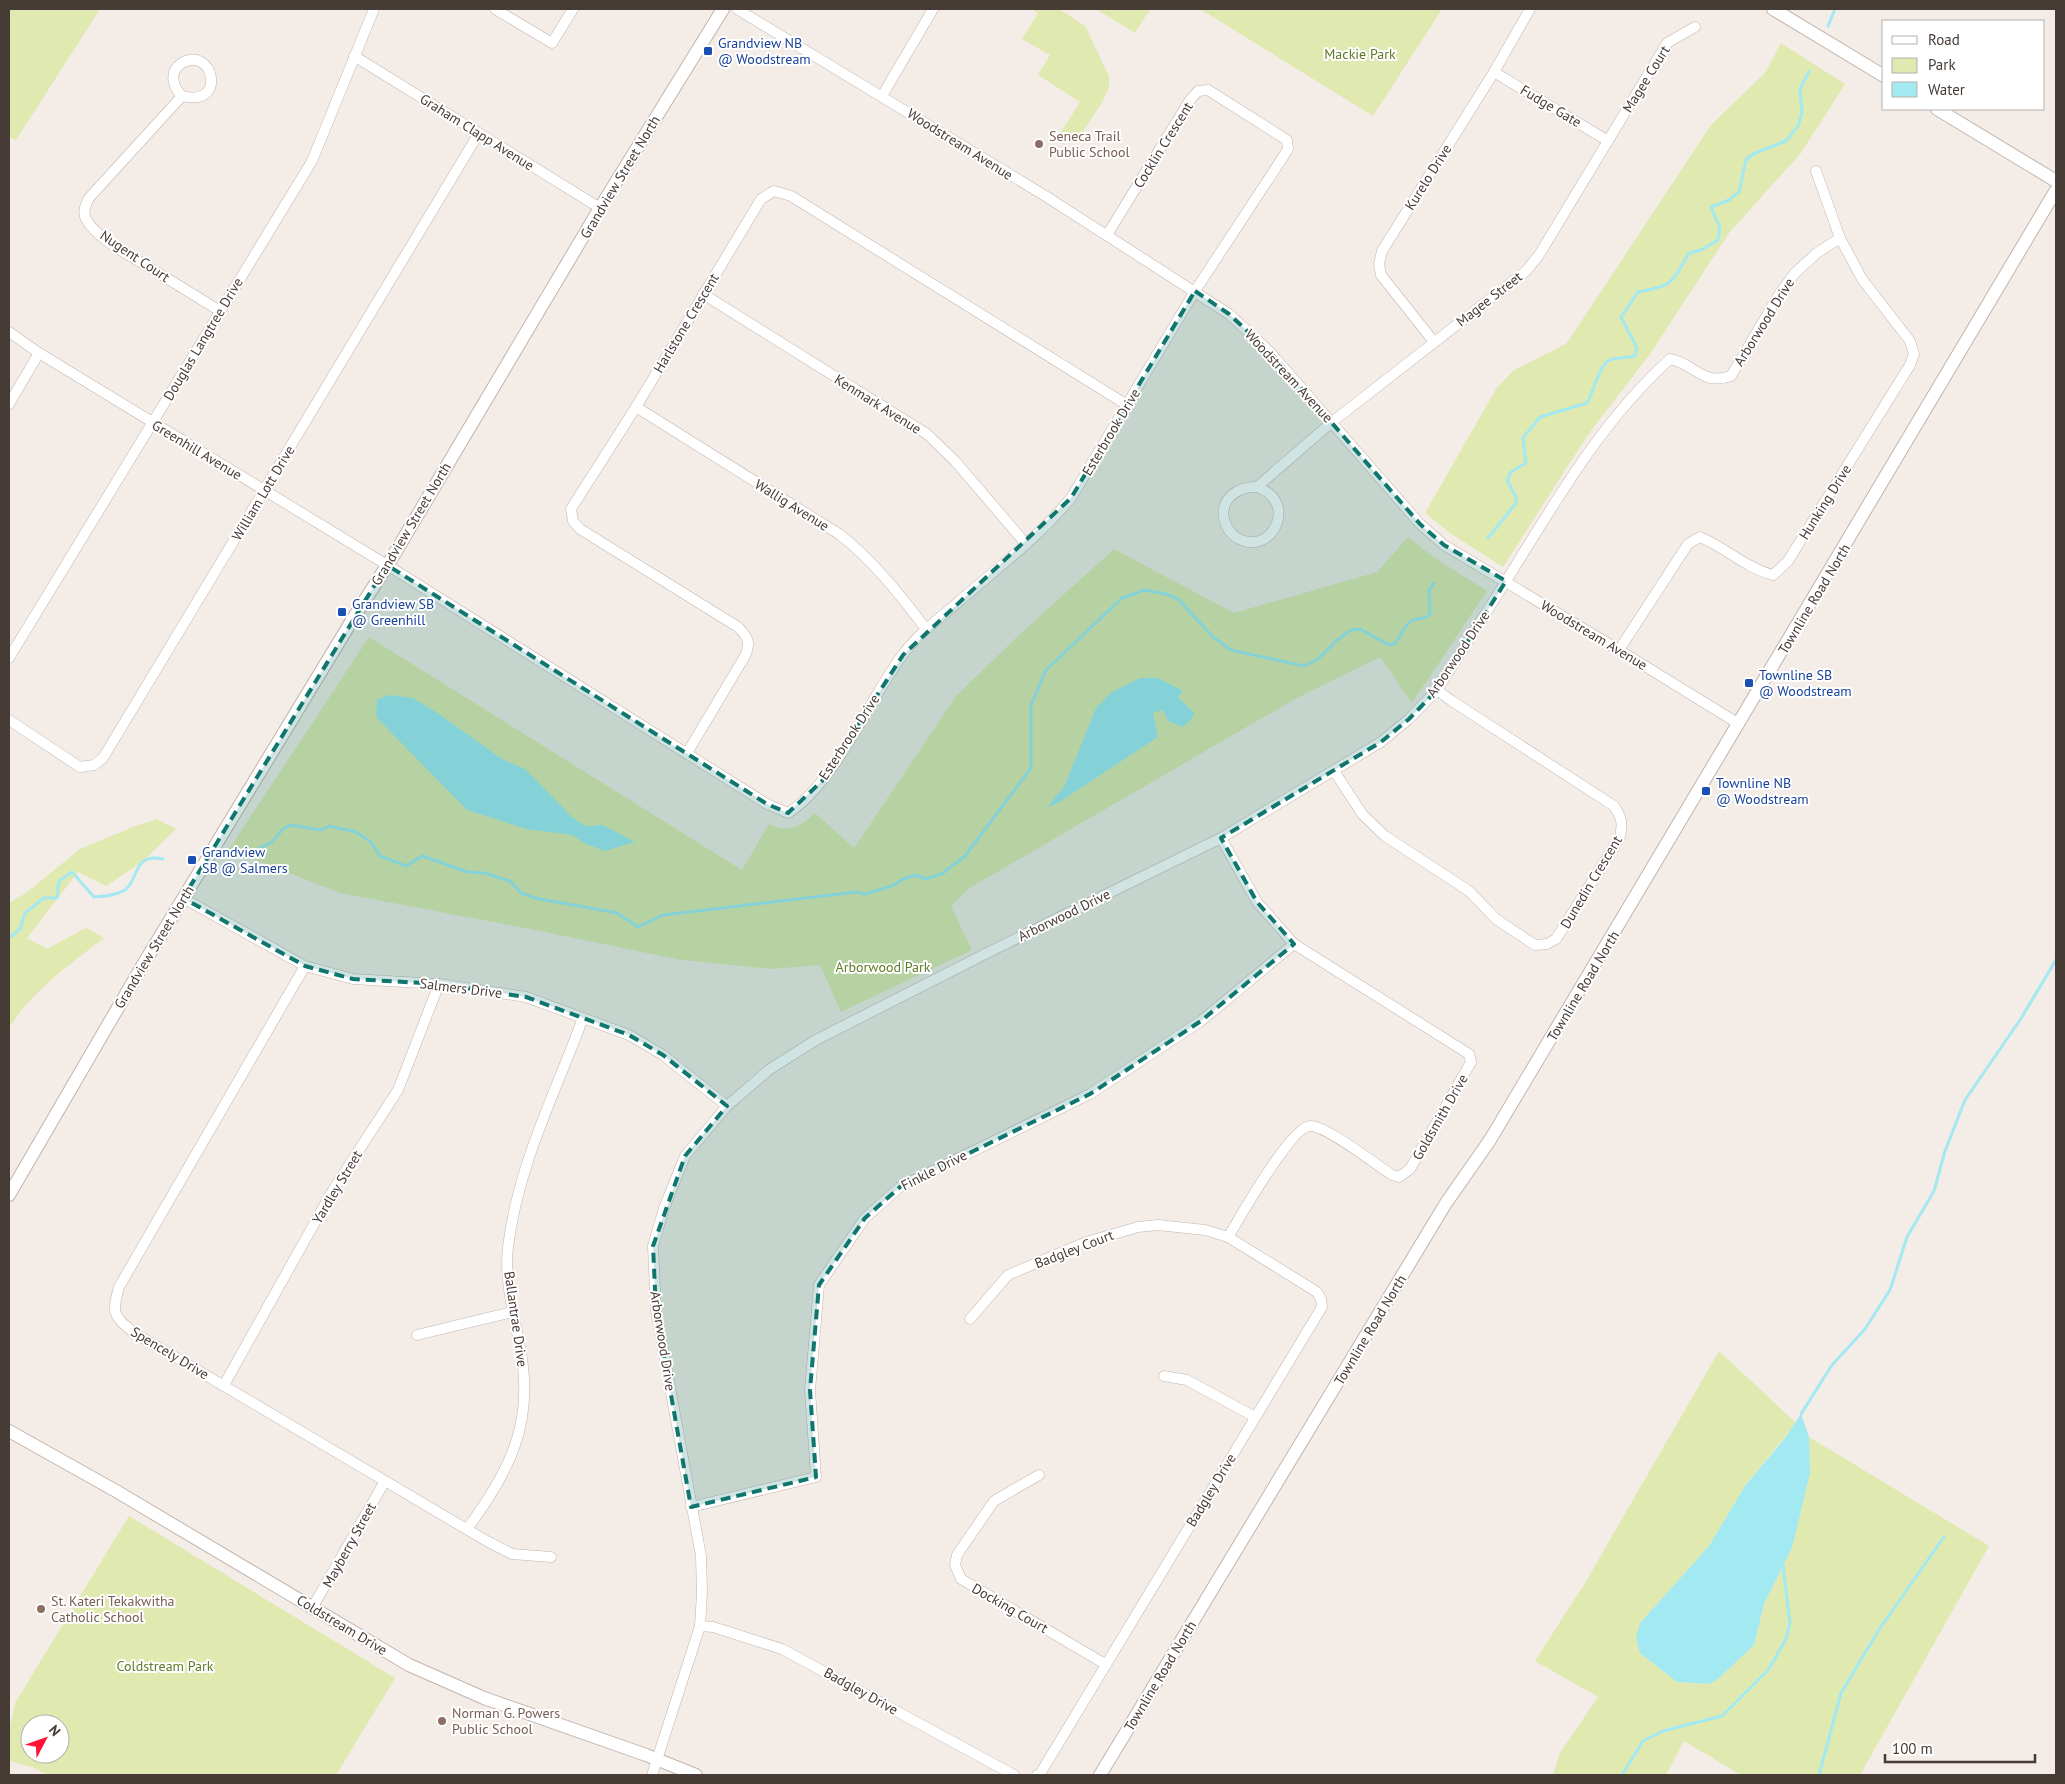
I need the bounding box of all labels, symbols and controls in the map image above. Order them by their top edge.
legend [1882,20,2045,110]
text: Road [1928,30,1960,49]
place label: Grandview NB @ Woodstream [718,34,811,68]
street label: Magee Court [1618,42,1674,116]
marker: Grandview NB @ Woodstream [702,45,714,57]
park label: Mackie Park [1324,45,1396,63]
text: Park [1928,55,1956,74]
text: Water [1928,80,1965,99]
street label: Fudge Gate [1517,81,1585,131]
street label: Graham Clapp Avenue [417,90,537,174]
street label: Cocklin Crescent [1129,98,1197,191]
street label: Woodstream Avenue [904,104,1016,184]
street label: Grandview Street North [576,112,664,242]
place label: Seneca Trail Public School [1049,127,1130,161]
marker: Seneca Trail Public School [1033,138,1045,150]
street label: Kurelo Drive [1401,141,1455,213]
street label: Nugent Court [97,226,173,286]
street label: Magee Street [1452,267,1526,330]
street label: Harlstone Crescent [649,270,723,376]
street label: Douglas Langtree Drive [159,274,247,404]
street label: Arborwood Drive [1730,275,1798,369]
street label: Woodstream Avenue [1241,325,1337,427]
street label: Kenmark Avenue [831,370,925,438]
street label: Esterbrook Drive [1078,385,1144,479]
street label: Greenhill Avenue [149,416,245,484]
street label: William Lott Drive [228,442,298,544]
street label: Grandview Street North [367,459,455,589]
street label: Hunking Drive [1795,461,1855,543]
street label: Wallig Avenue [751,475,833,535]
street label: Townline Road North [1774,541,1854,657]
place label: Grandview SB @ Greenhill [352,595,434,629]
street label: Woodstream Avenue [1537,596,1651,674]
marker: Grandview SB @ Greenhill [336,606,348,618]
street label: Arborwood Drive [1422,607,1494,701]
place label: Townline SB @ Woodstream [1759,666,1852,700]
marker: Townline SB @ Woodstream [1743,677,1755,689]
street label: Esterbrook Drive [815,691,883,783]
place label: Townline NB @ Woodstream [1716,774,1809,808]
marker: Townline NB @ Woodstream [1700,785,1712,797]
street label: Dunedin Crescent [1556,832,1626,932]
place label: Grandview SB @ Salmers [202,843,288,877]
marker: Grandview SB @ Salmers [186,854,198,866]
street label: Grandview Street North [110,882,198,1012]
street label: Arborwood Drive [1015,885,1113,945]
street label: Townline Road North [1543,928,1623,1044]
park label: Arborwood Park [836,958,931,976]
street label: Salmers Drive [419,974,503,1002]
street label: Goldsmith Drive [1408,1071,1472,1163]
street label: Finkle Drive [898,1146,970,1194]
street label: Yardley Street [308,1147,366,1227]
street label: Badgley Court [1032,1226,1116,1272]
street label: Ballantrae Drive [500,1270,532,1368]
street label: Townline Road North [1330,1272,1410,1388]
street label: Arborwood Drive [646,1290,680,1392]
street label: Spencely Drive [128,1323,212,1383]
street label: Badgley Drive [1182,1450,1240,1530]
street label: Mayberry Street [318,1499,380,1591]
street label: Docking Court [969,1579,1051,1637]
street label: Coldstream Drive [293,1591,391,1659]
place label: St. Kateri Tekakwitha Catholic School [51,1592,175,1626]
marker: St. Kateri Tekakwitha Catholic School [35,1603,47,1615]
street label: Townline Road North [1120,1618,1200,1734]
park label: Coldstream Park [117,1657,214,1675]
street label: Badgley Drive [821,1663,901,1719]
place label: Norman G. Powers Public School [452,1704,560,1738]
north arrow [20,1714,70,1764]
marker: Norman G. Powers Public School [436,1715,448,1727]
text: N [45,1721,65,1740]
scale bar [1885,1732,2035,1764]
text: 100 m [1892,1739,1933,1758]

